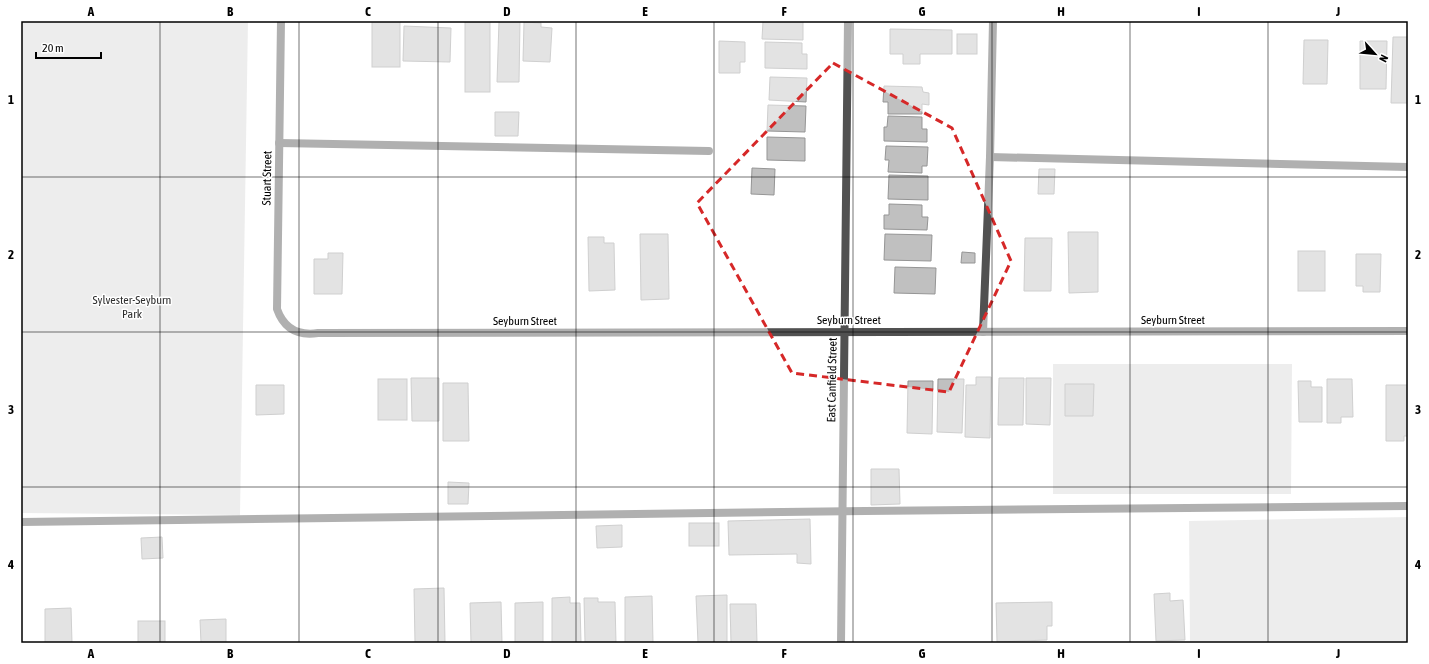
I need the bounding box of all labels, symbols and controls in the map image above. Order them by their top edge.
text: A [87,4,95,19]
text: B [227,4,234,19]
text: C [365,4,371,19]
text: D [503,4,511,19]
text: E [642,4,648,19]
text: F [781,4,787,19]
text: G [919,4,926,19]
text: H [1057,4,1065,19]
text: I [1197,4,1201,19]
text: J [1335,4,1340,19]
scale bar [36,34,101,60]
north arrow [1355,34,1395,74]
text: 20 m [42,41,64,55]
text: N [1377,53,1391,64]
text: 1 [8,92,14,107]
text: 1 [1415,92,1421,107]
street label: Stuart Street [260,150,274,205]
text: 2 [8,247,14,262]
text: 2 [1415,247,1421,262]
park label: Sylvester-Seyburn Park [93,293,171,321]
street label: Seyburn Street [817,313,882,327]
street label: Seyburn Street [1141,313,1206,327]
street label: Seyburn Street [493,314,558,328]
street label: East Canfield Street [824,337,840,423]
text: 3 [8,402,14,417]
text: 3 [1415,402,1421,417]
text: 4 [7,557,14,572]
text: 4 [1414,557,1421,572]
text: A [87,646,95,661]
text: B [227,646,234,661]
text: C [365,646,371,661]
text: D [503,646,511,661]
text: E [642,646,648,661]
text: F [781,646,787,661]
text: G [919,646,926,661]
text: H [1057,646,1065,661]
text: I [1197,646,1201,661]
text: J [1335,646,1340,661]

